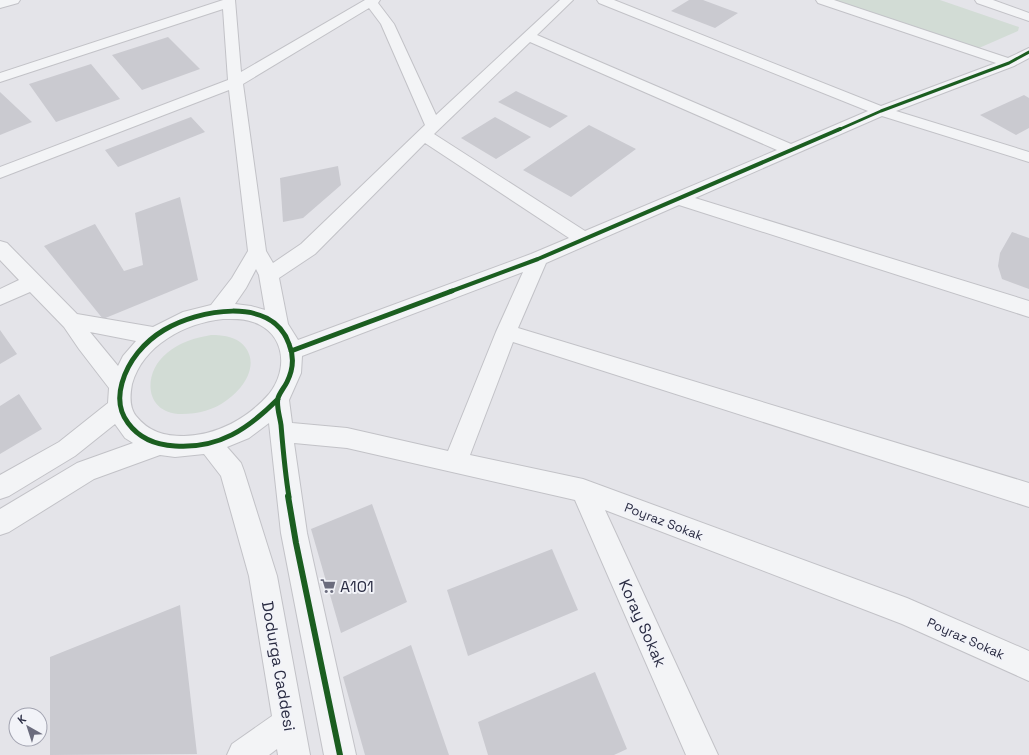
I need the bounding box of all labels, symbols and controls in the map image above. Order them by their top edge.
street label: Poyraz Sokak [622,499,706,544]
place label: A101 [340,576,374,597]
street label: Koray Sokak [614,576,671,671]
supermarket icon: A101 [319,577,337,595]
street label: Dodurga Caddesi [257,599,300,733]
street label: Poyraz Sokak [924,614,1007,663]
north arrow [8,707,48,747]
text: K [15,712,29,727]

